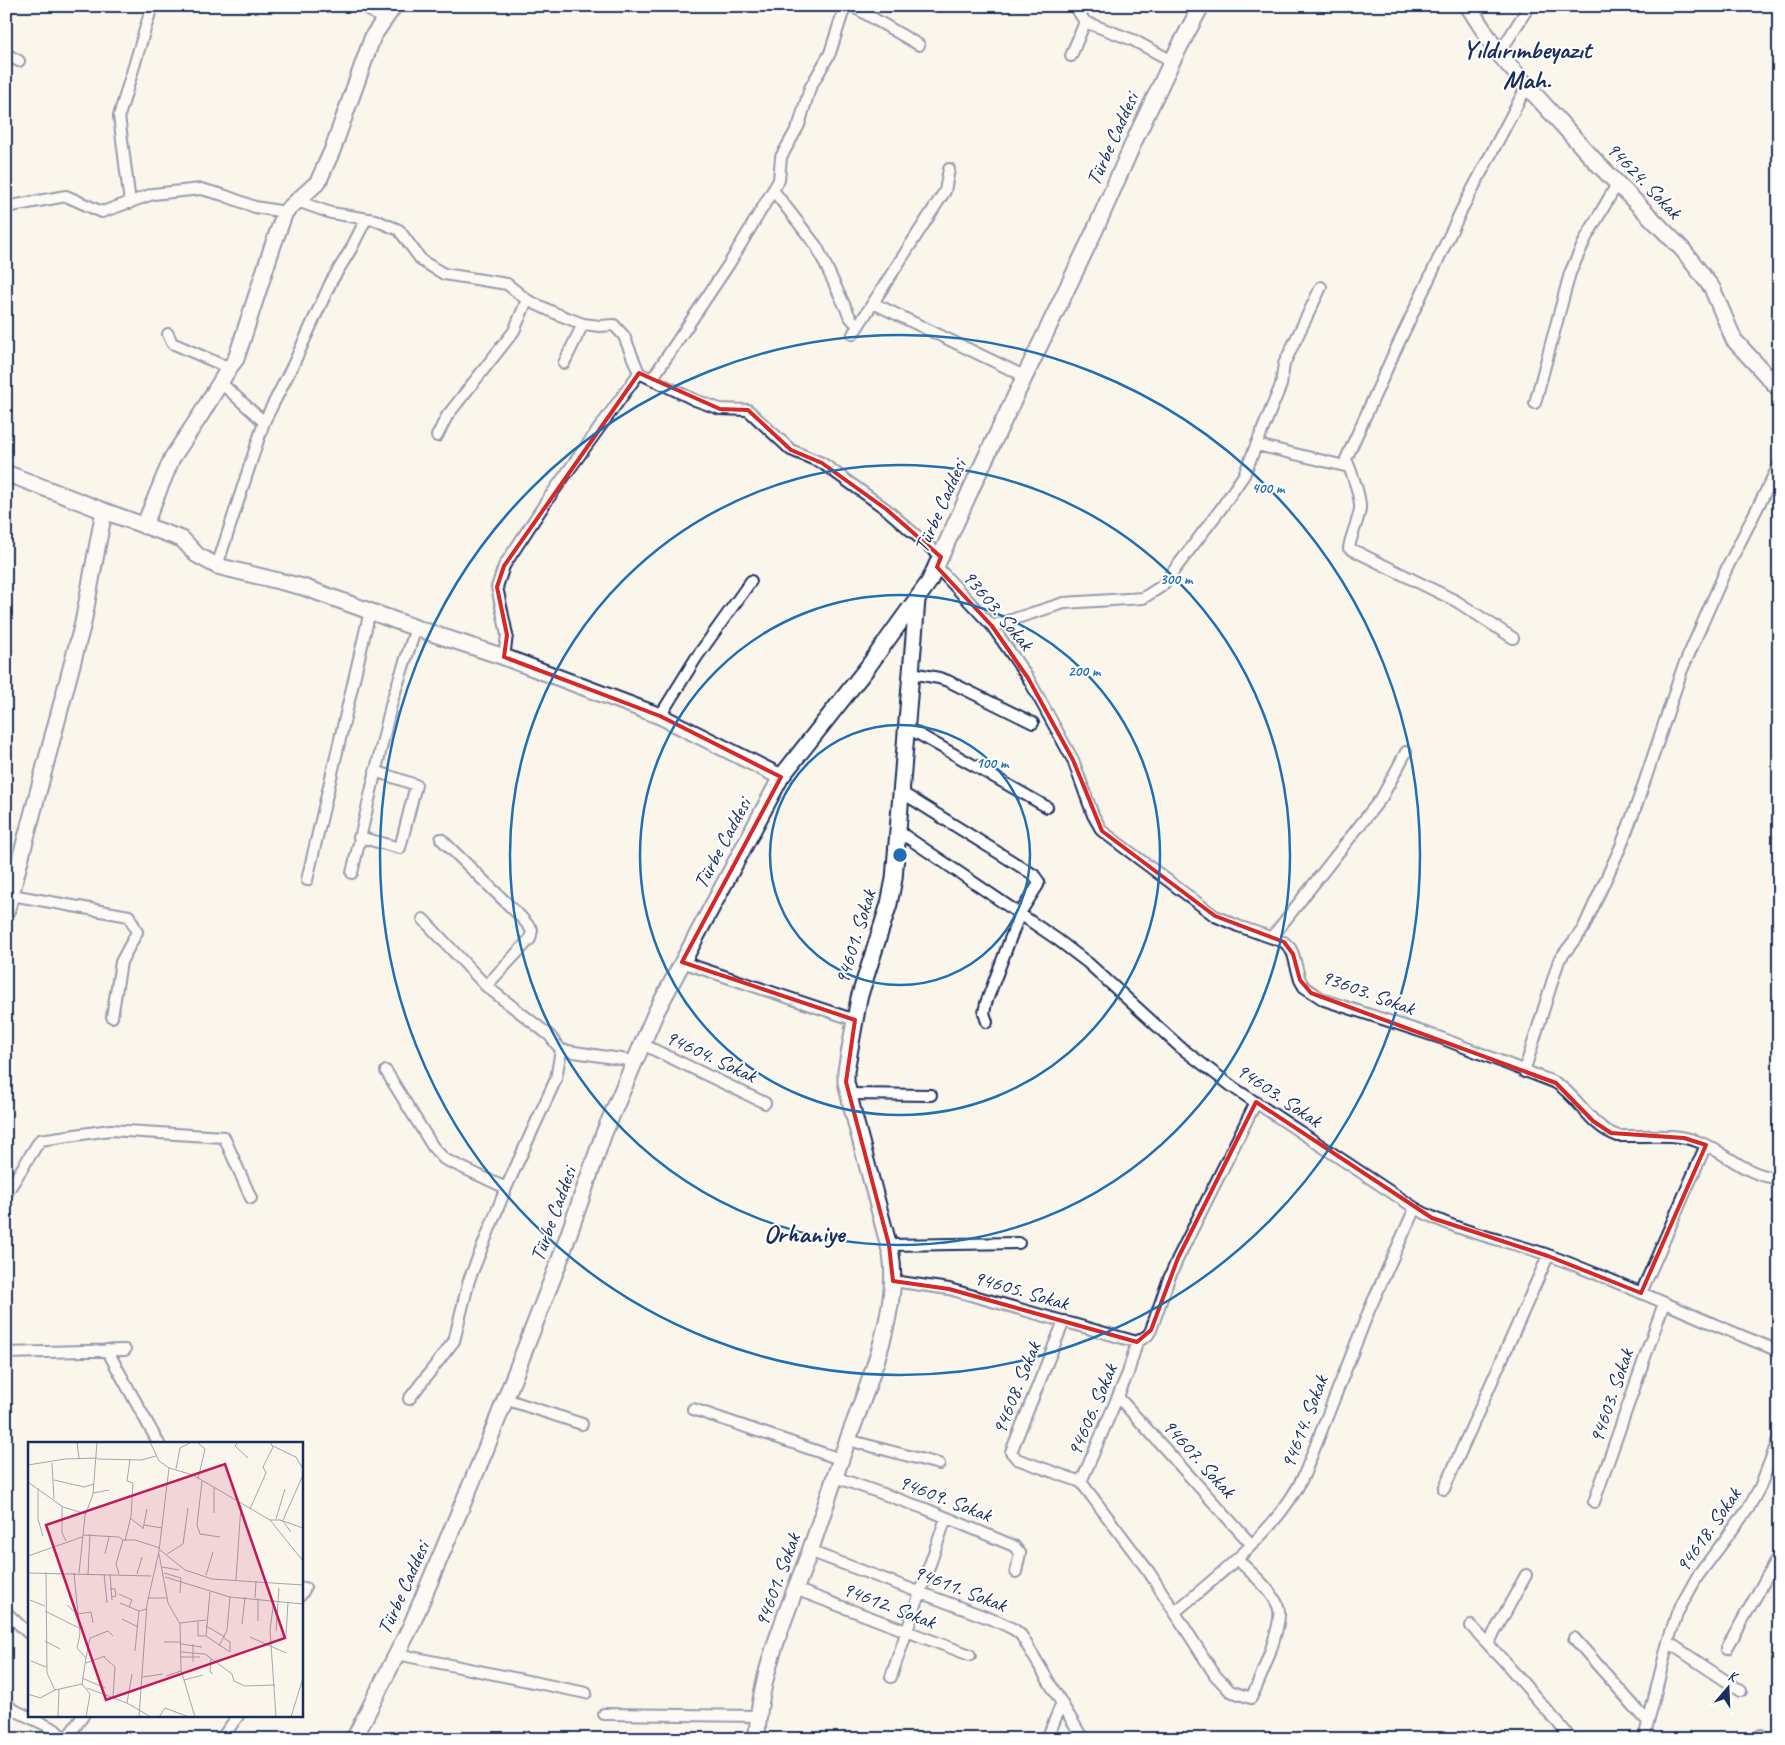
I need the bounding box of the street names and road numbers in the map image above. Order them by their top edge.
street label: Türbe Caddesi [1080,86,1145,189]
street label: 94624. Sokak [1601,136,1688,225]
street label: Türbe Caddesi [908,453,973,556]
street label: 93603. Sokak [957,564,1040,657]
street label: Türbe Caddesi [687,791,758,893]
street label: 94601. Sokak [828,885,882,987]
street label: 93603. Sokak [1318,963,1420,1021]
street label: 94604. Sokak [661,1024,762,1089]
street label: 94603. Sokak [1231,1057,1328,1134]
street label: Türbe Caddesi [524,1160,583,1265]
street label: 94605. Sokak [970,1264,1073,1316]
street label: 94608. Sokak [986,1337,1047,1438]
street label: 94603. Sokak [1583,1344,1640,1446]
street label: 94606. Sokak [1061,1359,1124,1460]
street label: 94614. Sokak [1274,1371,1334,1472]
street label: 94607. Sokak [1157,1413,1242,1504]
street label: 94609. Sokak [895,1468,996,1528]
street label: 94618. Sokak [1669,1481,1747,1577]
street label: 94601. Sokak [748,1528,806,1630]
street label: Türbe Caddesi [371,1535,436,1638]
street label: 94611. Sokak [910,1558,1011,1618]
street label: 94612. Sokak [839,1575,940,1635]

